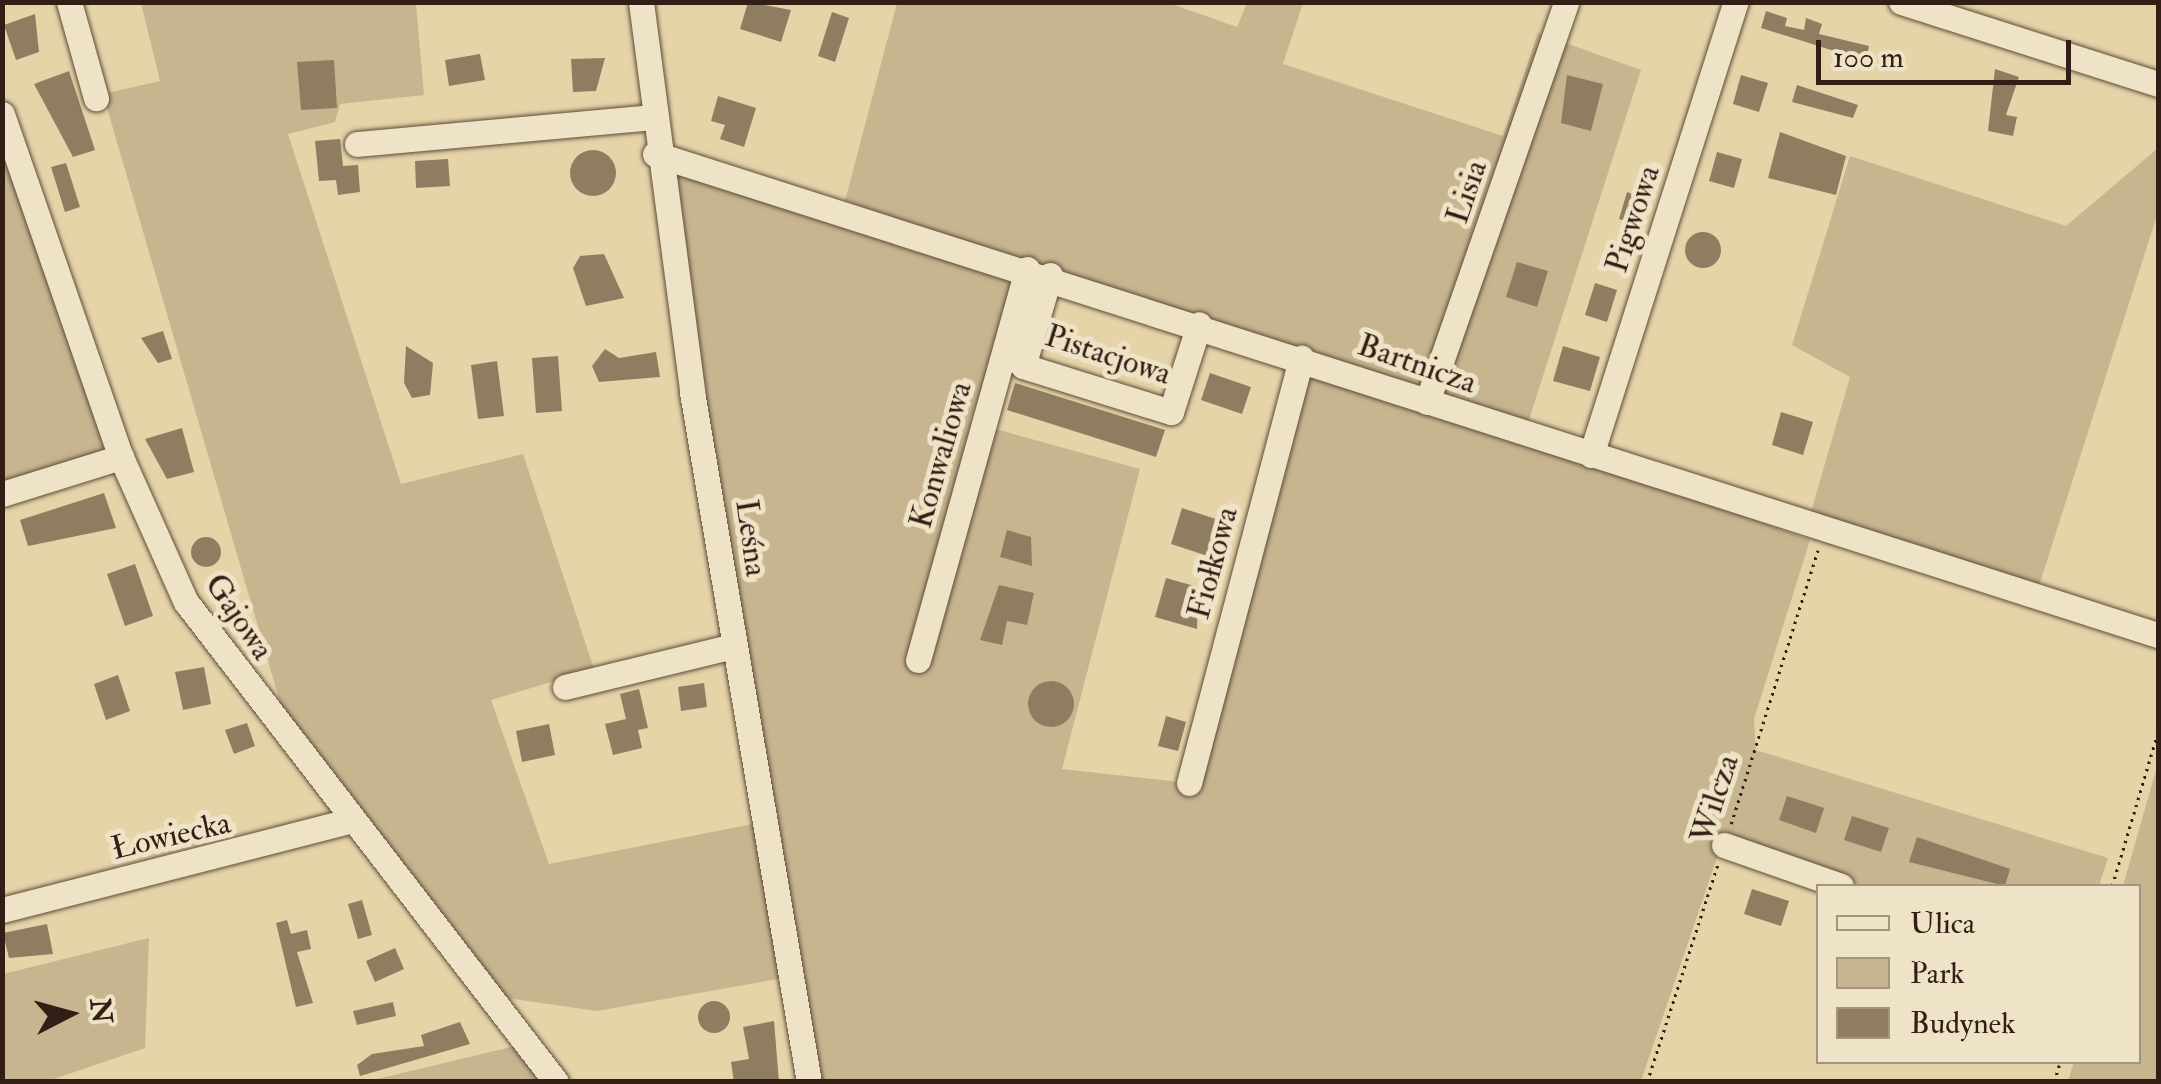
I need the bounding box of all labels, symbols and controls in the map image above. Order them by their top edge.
scale bar [1821,20,2076,82]
text: 100 m [1833,39,1904,76]
street label: Lisia [1438,155,1496,229]
street label: Pigwowa [1598,161,1668,277]
street label: Pistacjowa [1040,317,1176,393]
street label: Bartnicza [1353,326,1481,402]
street label: Konwaliowa [902,377,980,533]
street label: Leśna [727,497,775,579]
street label: Fiołkowa [1180,503,1246,623]
street label: Gajowa [196,567,282,667]
street label: Wilcza [1683,750,1747,848]
street label: Łowiecka [108,804,234,868]
legend [1816,884,2141,1064]
text: Ulica [1910,905,1975,942]
text: Park [1910,955,1965,992]
north arrow [20,964,120,1064]
text: N [82,997,119,1025]
text: Budynek [1910,1005,2016,1042]

